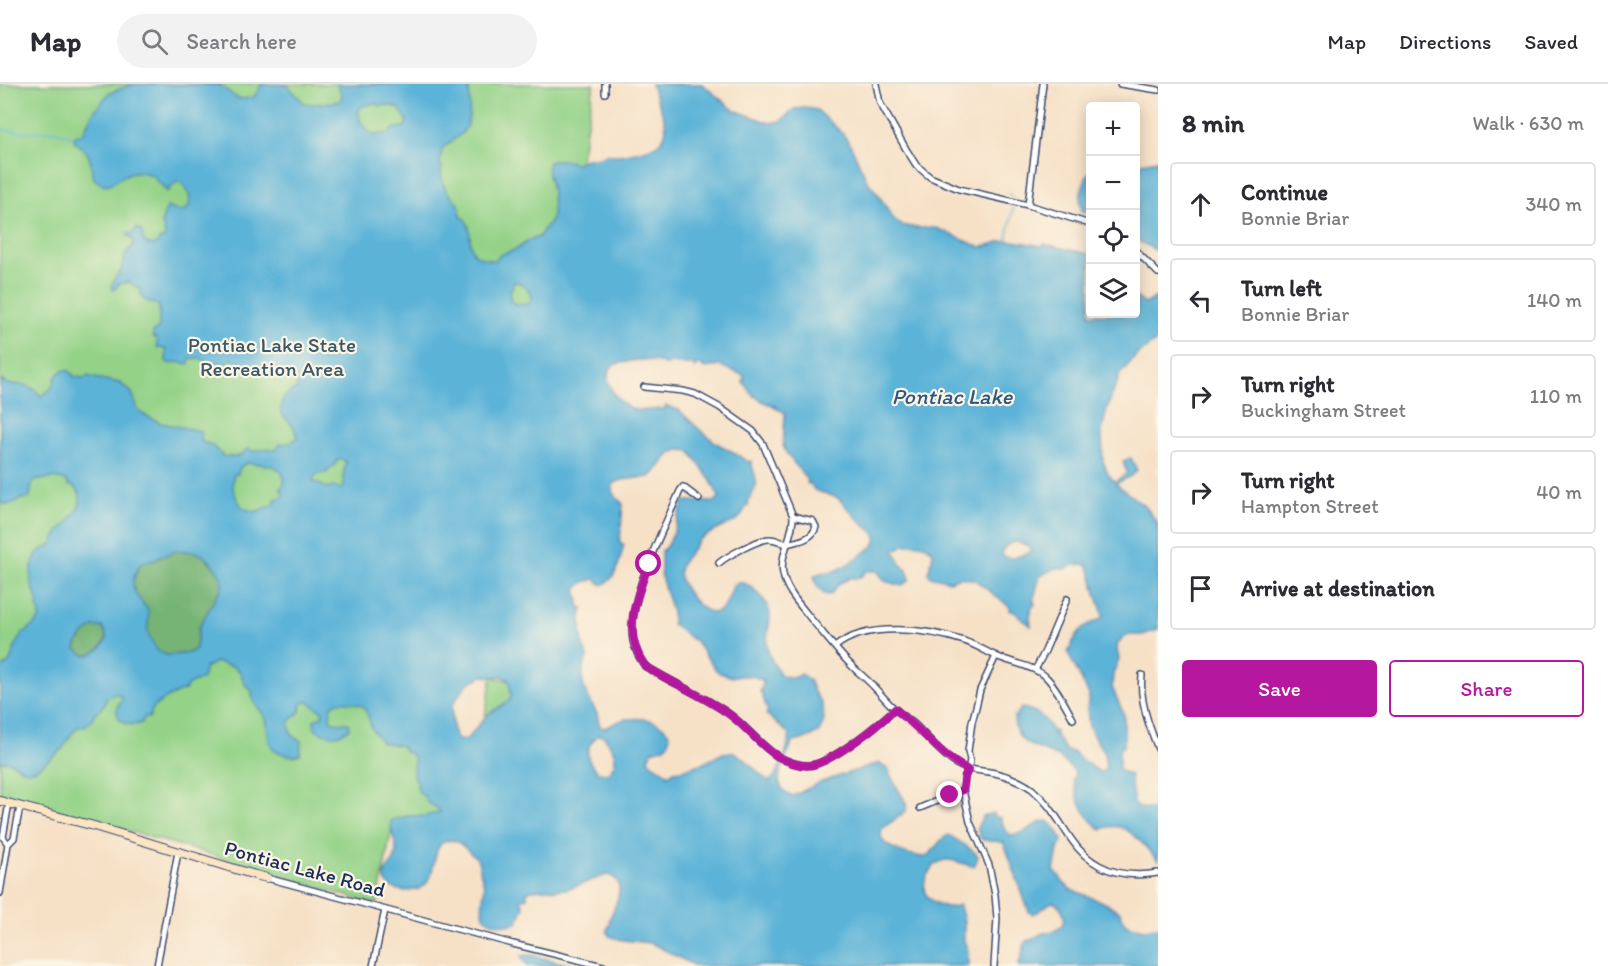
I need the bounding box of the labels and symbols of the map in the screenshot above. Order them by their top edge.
park label: Pontiac Lake State Recreation Area [188,332,356,381]
water label: Pontiac Lake [892,383,1014,410]
route start [635,550,661,576]
route end [936,781,962,807]
street label: Pontiac Lake Road [222,835,388,902]

